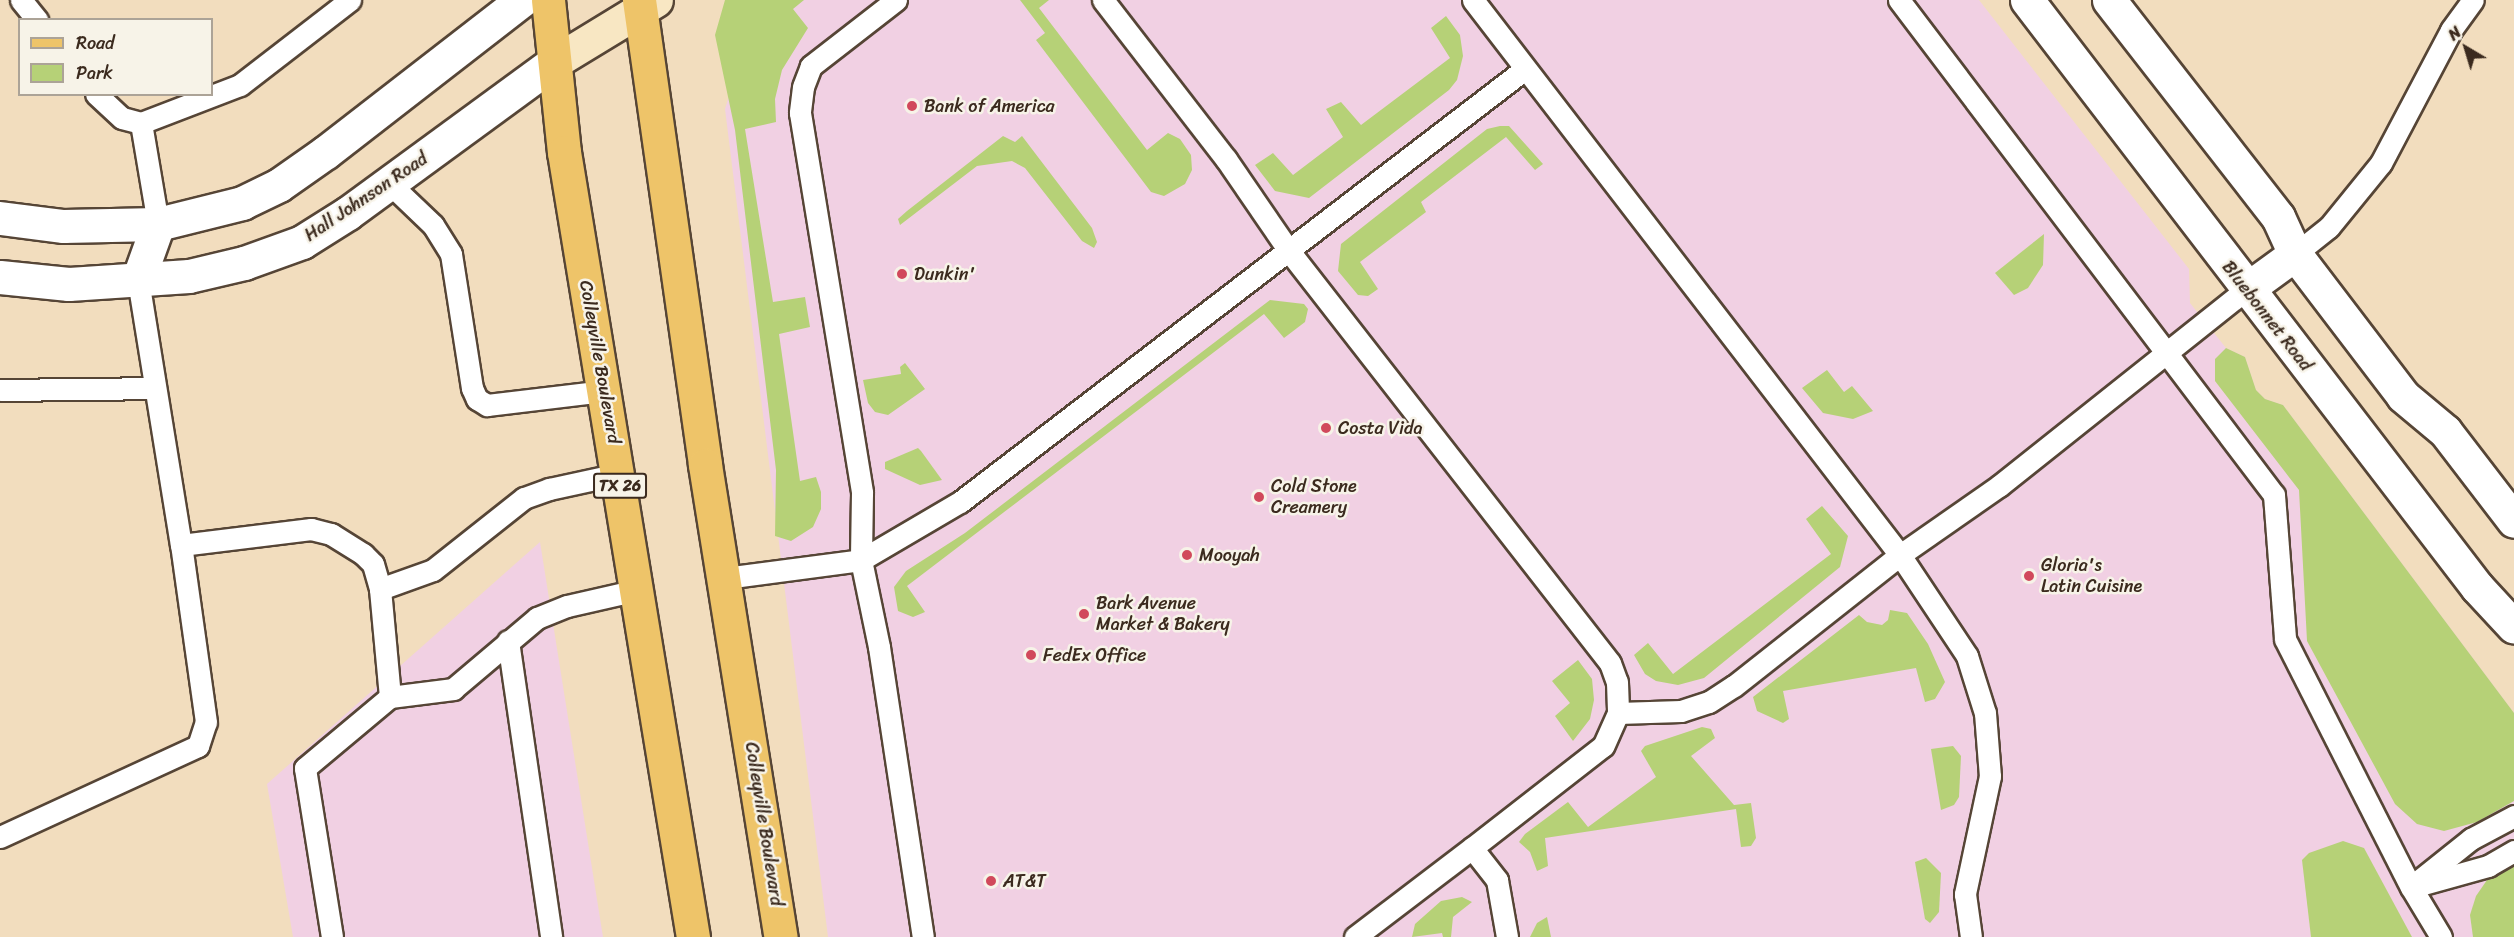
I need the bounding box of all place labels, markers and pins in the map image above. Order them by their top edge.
place label: Bank of America [924,95,1055,117]
marker: Bank of America [905,99,919,113]
place label: Dunkin' [914,263,975,285]
marker: Dunkin' [895,267,909,281]
place label: Costa Vida [1338,417,1422,439]
marker: Costa Vida [1319,421,1333,435]
place label: Cold Stone Creamery [1271,476,1358,518]
marker: Cold Stone Creamery [1252,490,1266,504]
place label: Mooyah [1199,544,1260,566]
marker: Mooyah [1180,548,1194,562]
place label: Gloria's Latin Cuisine [2041,555,2144,598]
marker: Gloria's Latin Cuisine [2022,569,2036,583]
place label: Bark Avenue Market & Bakery [1096,593,1230,636]
marker: Bark Avenue Market & Bakery [1077,607,1091,621]
place label: FedEx Office [1043,644,1146,666]
marker: FedEx Office [1024,648,1038,662]
place label: AT&T [1003,870,1046,892]
marker: AT&T [984,874,998,888]

